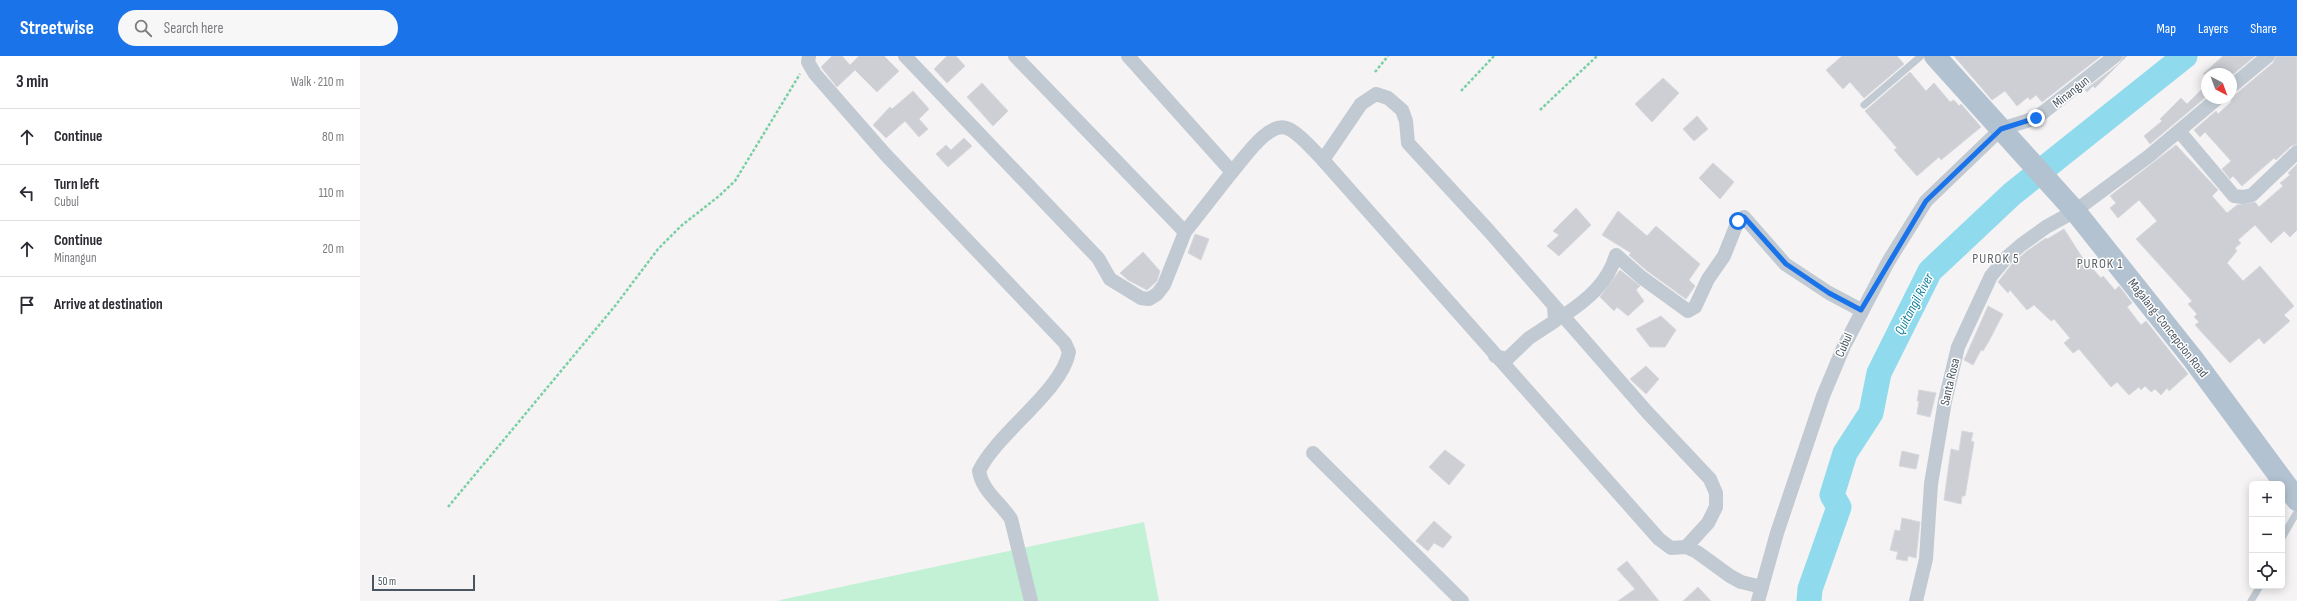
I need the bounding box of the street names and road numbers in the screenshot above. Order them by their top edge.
street label: Minangun [2049,73,2093,111]
street label: Magalang-Concepcion Road [2124,275,2212,381]
street label: Cubul [1832,330,1856,360]
street label: Santa Rosa [1937,357,1963,407]

